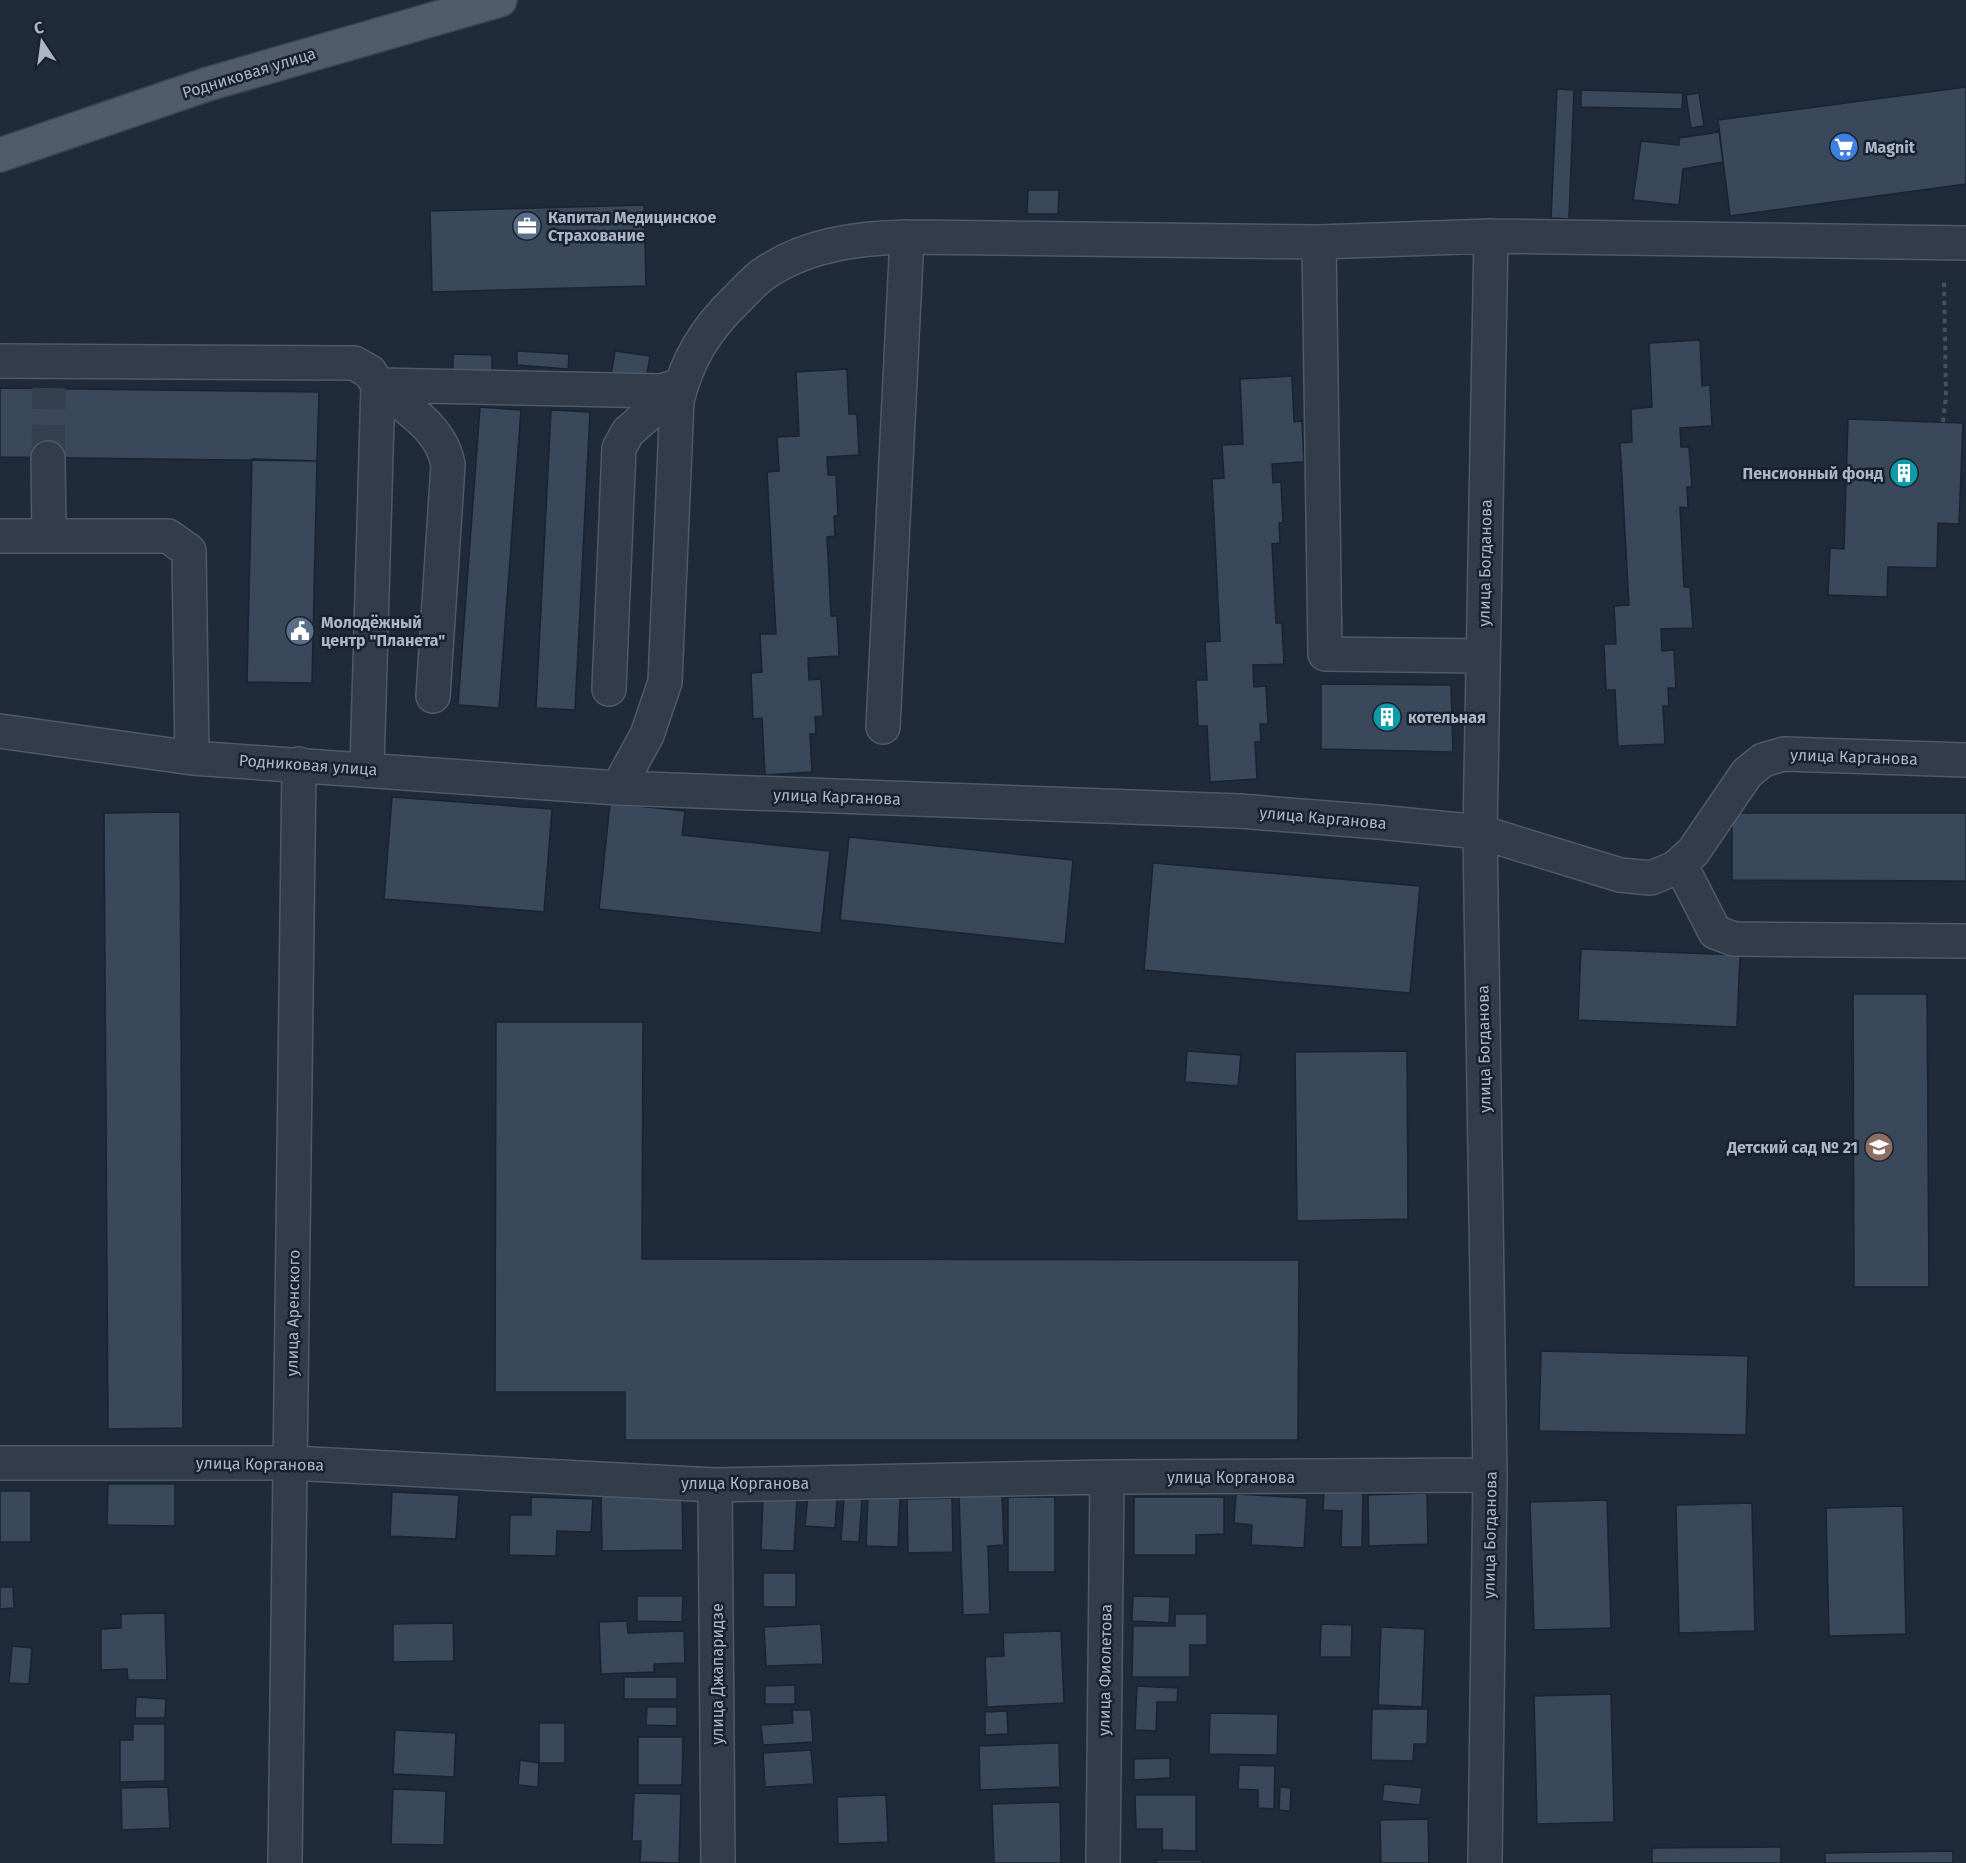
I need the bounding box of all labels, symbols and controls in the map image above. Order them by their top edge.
north arrow [12,12,72,72]
text: С [32,17,46,38]
street label: Родниковая улица [180,44,318,102]
supermarket icon: Magnit [1828,131,1860,163]
place label: Magnit [1865,138,1916,157]
place label: Капитал Медицинское Страхование [548,208,716,245]
office icon: Капитал Медицинское Страхование [511,210,543,242]
building icon: Пенсионный фонд [1888,457,1920,489]
place label: Пенсионный фонд [1743,464,1883,483]
street label: улица Богданова [1474,499,1496,627]
place label: Молодёжный центр "Планета" [321,613,445,650]
public building icon: Молодёжный центр "Планета" [284,615,316,647]
building icon: котельная [1371,701,1403,733]
place label: котельная [1408,708,1486,727]
street label: улица Карганова [1790,745,1918,769]
street label: Родниковая улица [238,751,378,779]
street label: улица Карганова [773,785,901,809]
street label: улица Карганова [1259,803,1387,833]
street label: улица Богданова [1473,985,1495,1113]
school or university icon: Детский сад № 21 [1863,1131,1895,1163]
place label: Детский сад № 21 [1726,1138,1858,1157]
street label: улица Аренского [282,1250,304,1376]
street label: улица Корганова [196,1453,324,1475]
street label: улица Корганова [1167,1468,1295,1487]
street label: улица Богданова [1479,1471,1501,1599]
street label: улица Корганова [681,1474,809,1493]
street label: улица Джапаридзе [708,1603,727,1745]
street label: улица Фиолетова [1094,1604,1116,1736]

